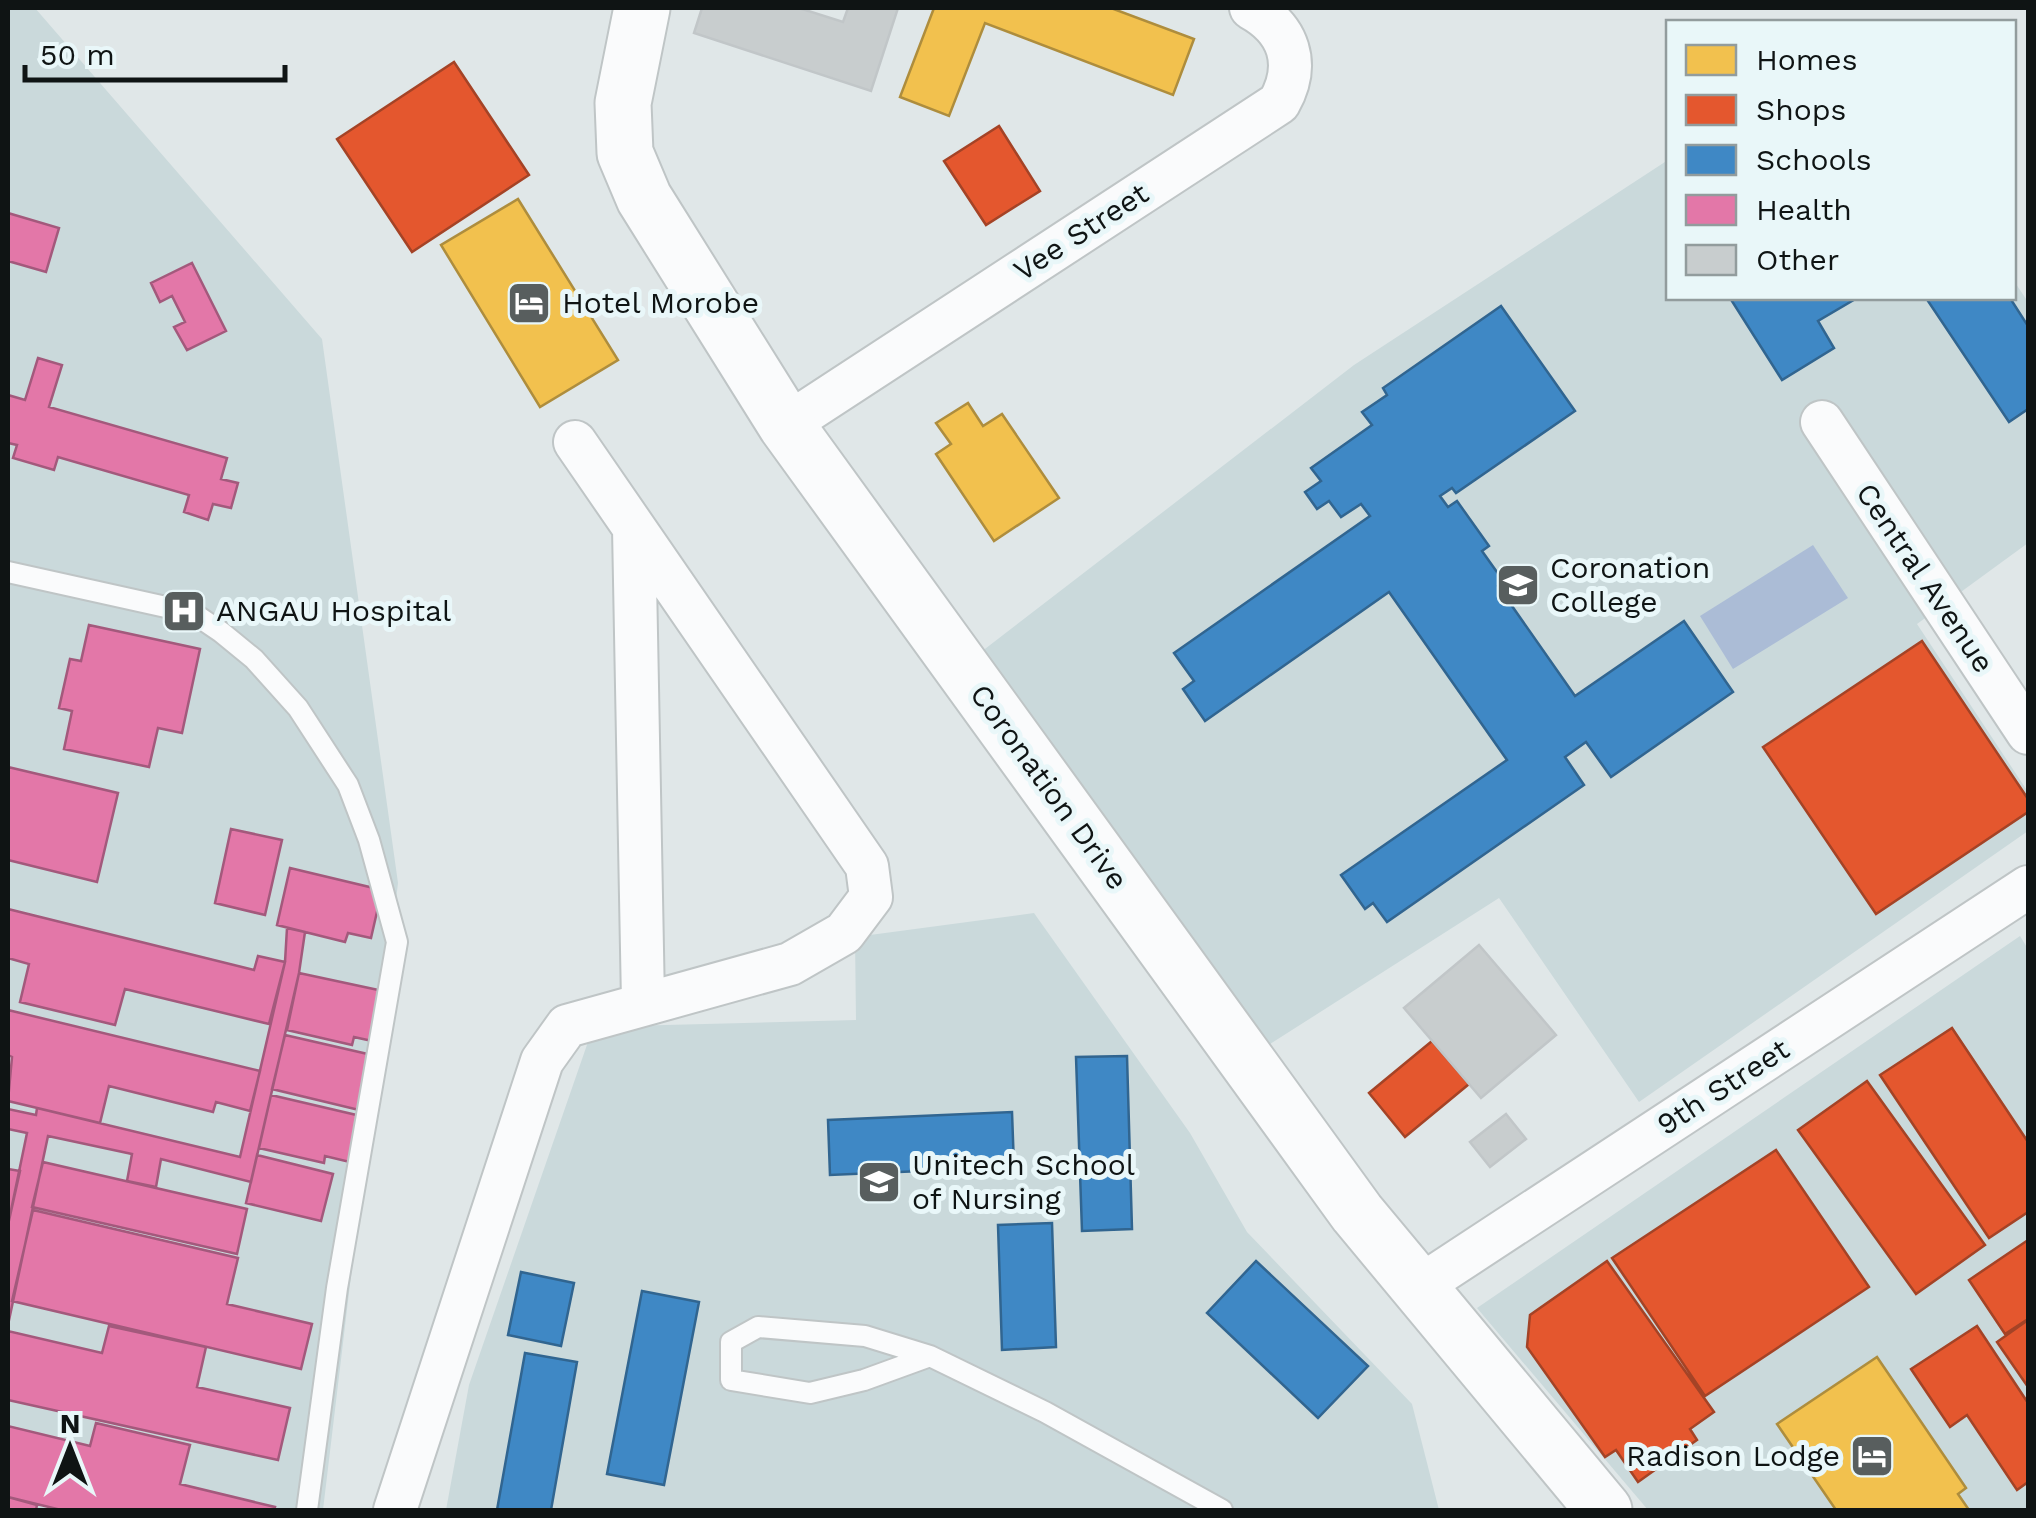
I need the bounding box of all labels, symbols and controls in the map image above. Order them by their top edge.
scale bar [25,20,285,82]
legend [1666,20,2016,300]
text: 50 m [40,37,115,72]
text: Homes [1756,42,1858,77]
text: Shops [1756,92,1846,127]
text: Schools [1756,142,1872,177]
street label: Vee Street [1007,175,1155,288]
text: Health [1756,192,1852,227]
text: Other [1756,242,1839,277]
hotel icon: Hotel Morobe [506,280,552,326]
place label: Hotel Morobe [562,285,759,320]
street label: Central Avenue [1849,476,2002,679]
place label: Coronation College [1550,550,1710,619]
school or university icon: Coronation College [1495,562,1541,608]
hospital icon: ANGAU Hospital [161,588,207,634]
place label: ANGAU Hospital [216,593,451,628]
street label: Coronation Drive [963,677,1136,896]
street label: 9th Street [1650,1031,1796,1142]
place label: Unitech School of Nursing [912,1147,1135,1216]
school or university icon: Unitech School of Nursing [856,1159,902,1205]
north arrow [20,1398,120,1498]
text: N [60,1407,80,1440]
hotel icon: Radison Lodge [1849,1433,1895,1479]
place label: Radison Lodge [1626,1438,1840,1473]

